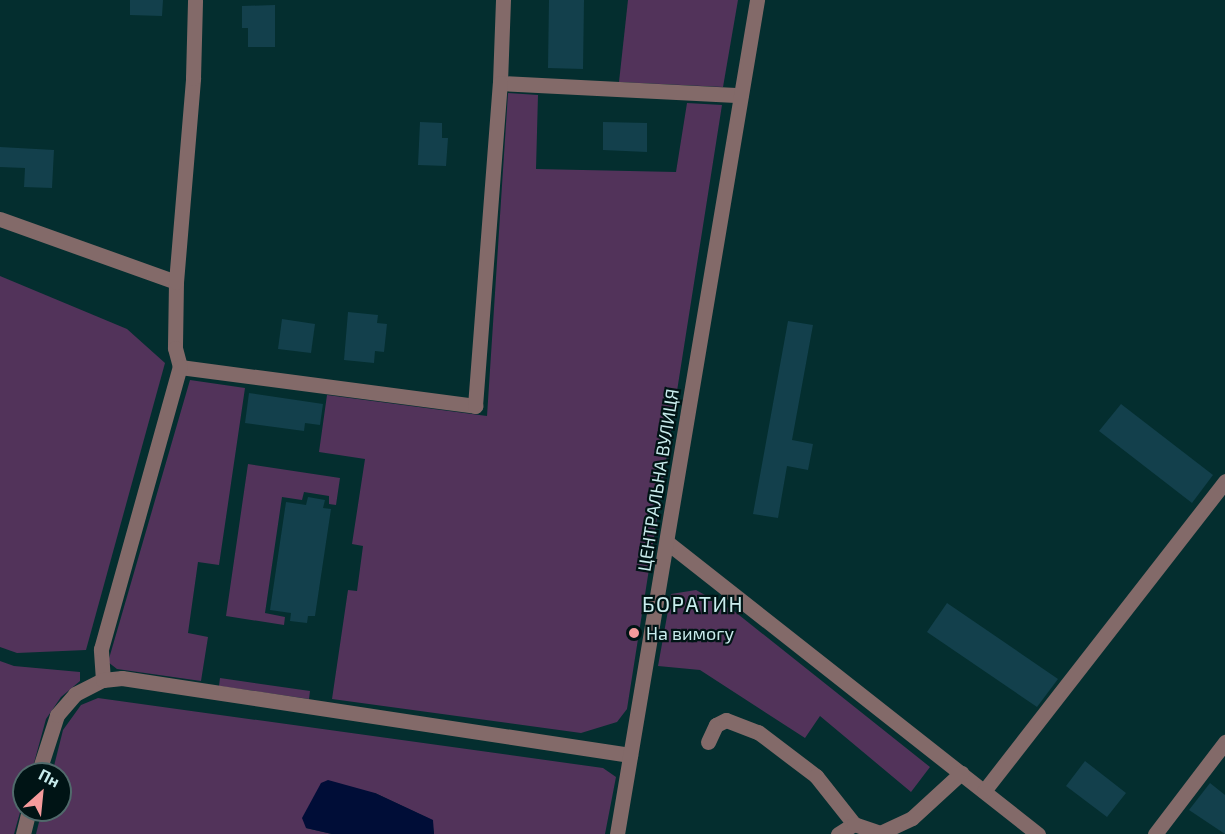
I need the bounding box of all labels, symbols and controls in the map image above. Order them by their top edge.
street label: ЦЕНТРАЛЬНА ВУЛИЦЯ [633,387,683,573]
district label: БОРАТИН [642,591,744,617]
place label: На вимогу [646,622,734,644]
marker: На вимогу [627,626,641,640]
north arrow [12,762,72,822]
text: Пн [36,764,63,790]

